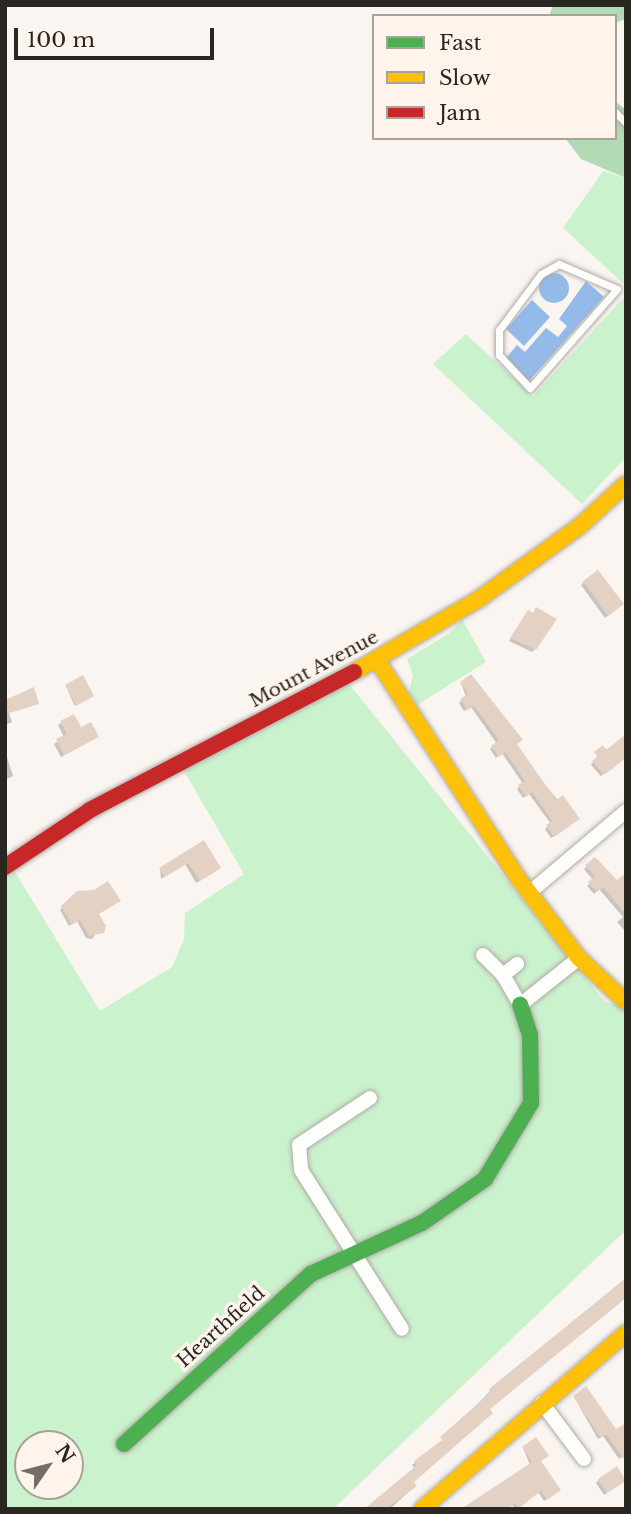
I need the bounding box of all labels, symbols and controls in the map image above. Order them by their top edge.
scale bar [18,14,217,58]
legend [372,14,617,140]
text: 100 m [27,27,95,53]
text: Fast [439,30,481,56]
text: Slow [439,65,491,91]
text: Jam [439,100,481,126]
street label: Mount Avenue [245,625,383,713]
street label: Hearthfield [172,1282,270,1372]
north arrow [14,1430,84,1500]
text: N [50,1440,80,1468]

